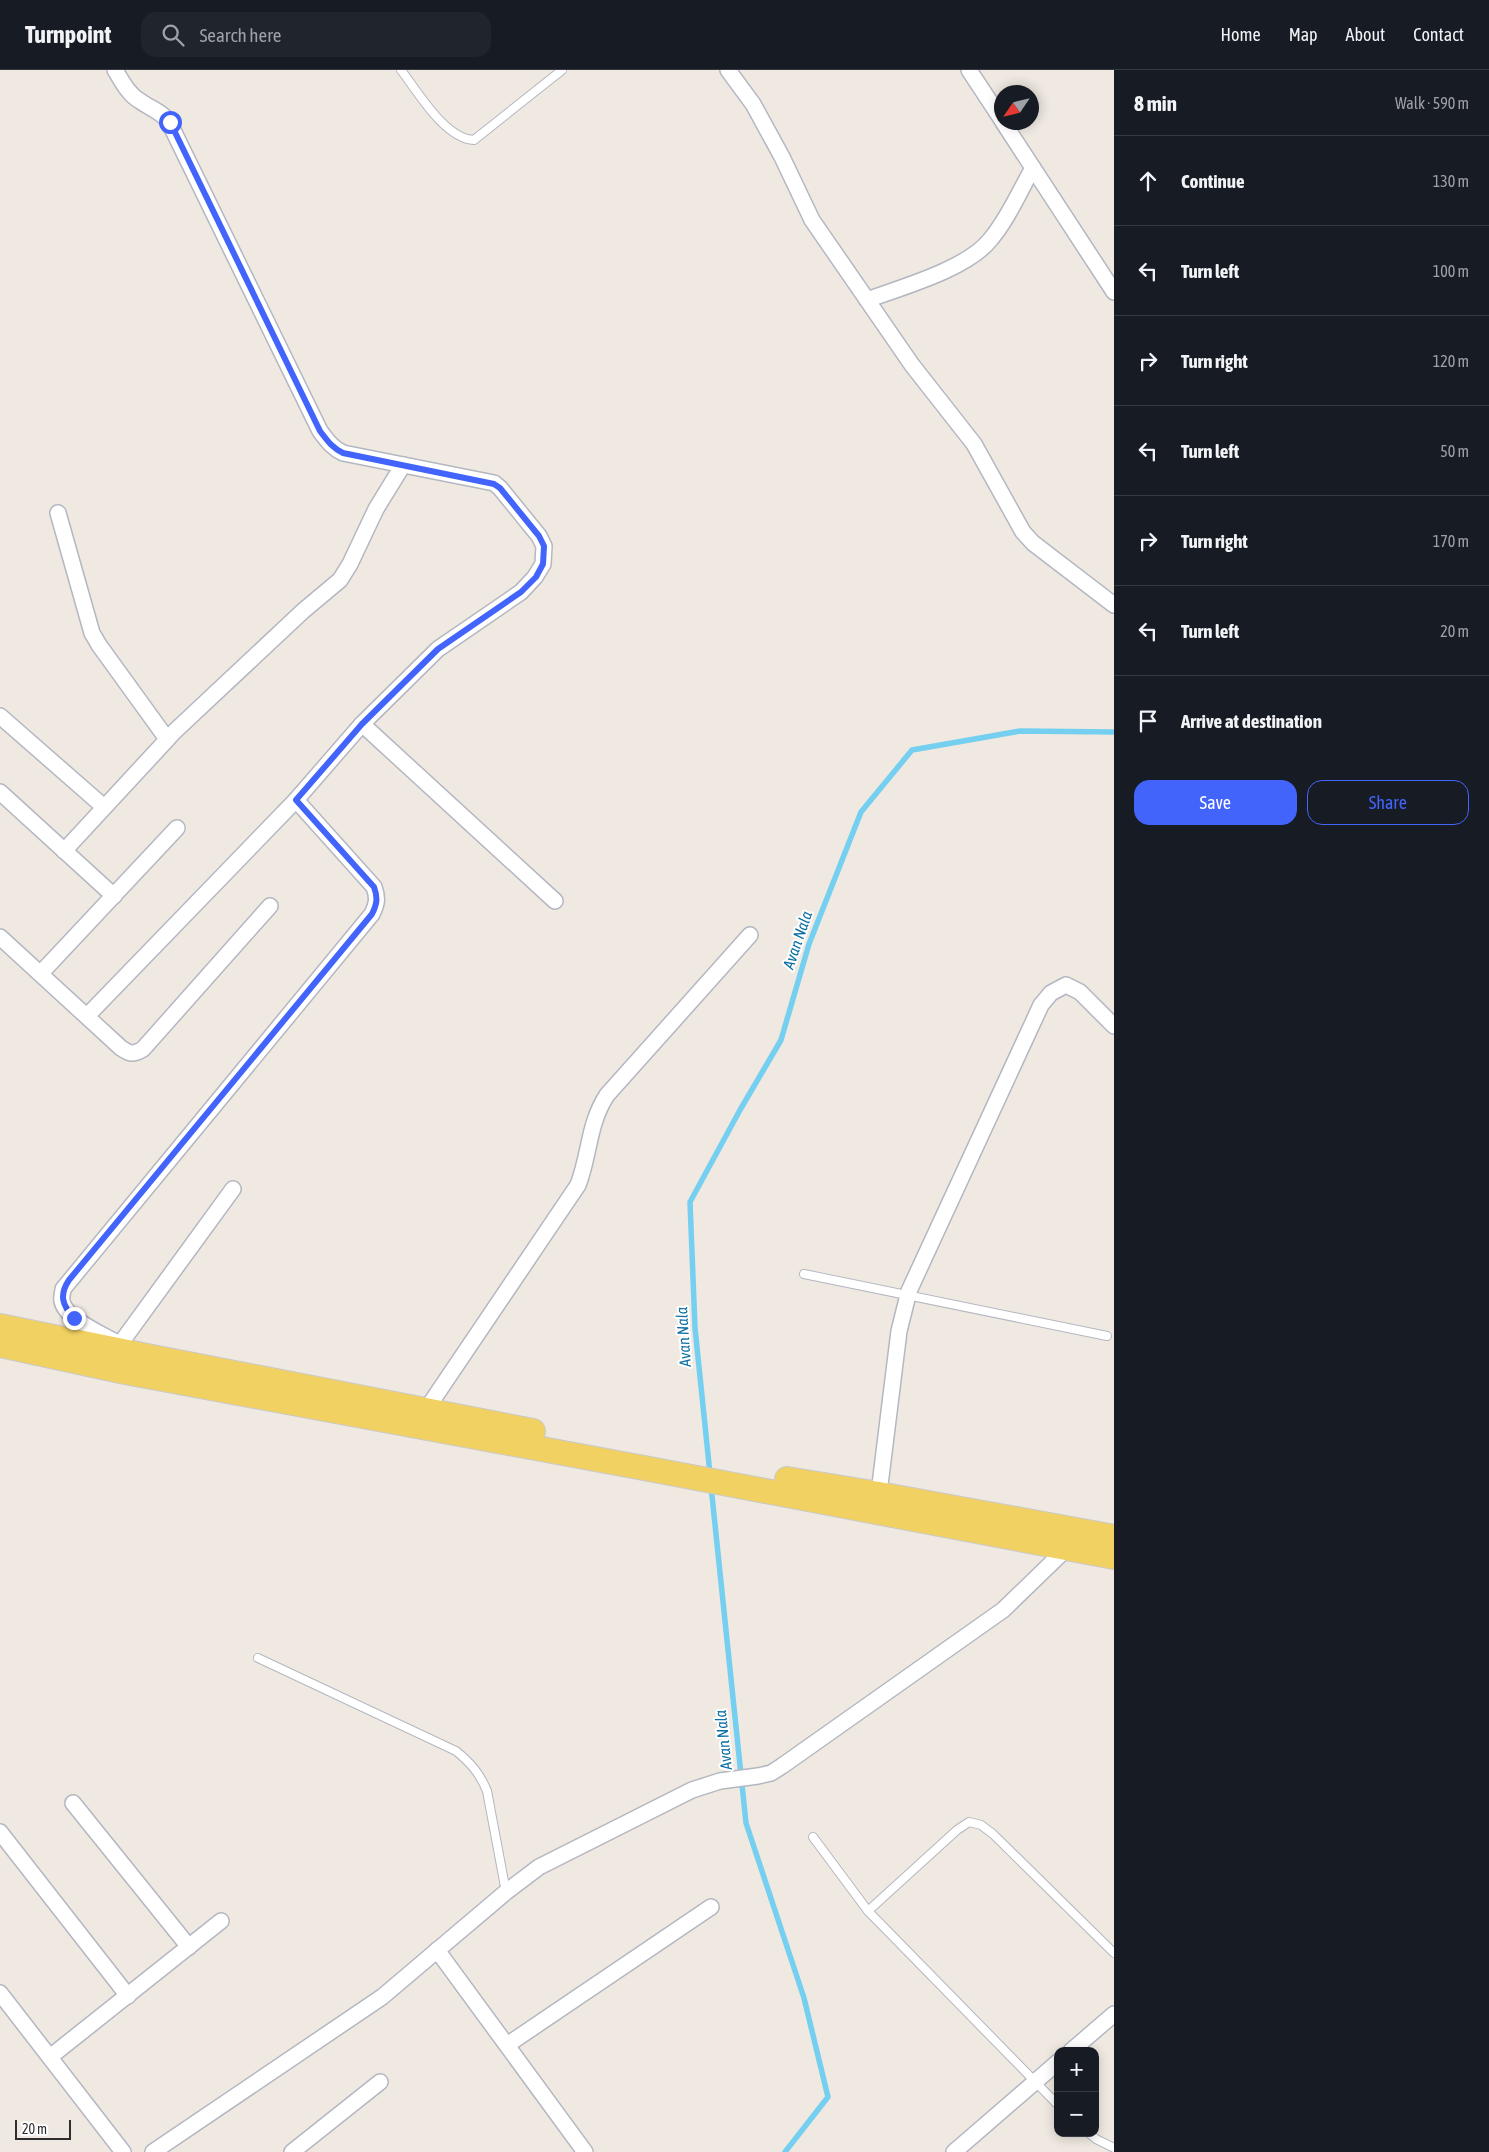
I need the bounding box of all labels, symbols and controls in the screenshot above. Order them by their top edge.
search box [141,12,491,57]
text: Turnpoint [25,21,111,48]
icon: search [159,21,187,49]
text: Search here [199,24,281,46]
text: Home [1221,24,1261,45]
text: Map [1289,24,1318,45]
text: About [1346,24,1385,45]
text: Contact [1413,24,1464,45]
north arrow [994,85,1039,130]
text: 8 min [1134,91,1177,115]
text: Walk · 590 m [1395,94,1469,112]
route start [159,111,182,134]
icon: ahead [1134,167,1162,195]
text: Continue [1181,170,1245,192]
text: 130 m [1433,172,1469,190]
icon: left [1134,257,1162,285]
text: Turn left [1181,260,1239,282]
text: 100 m [1433,262,1469,280]
icon: right [1134,347,1162,375]
text: Turn right [1181,350,1248,372]
text: 120 m [1433,352,1469,370]
icon: left [1134,437,1162,465]
text: Turn left [1181,440,1239,462]
text: 50 m [1440,442,1469,460]
icon: right [1134,527,1162,555]
text: Turn right [1181,530,1248,552]
text: 170 m [1433,532,1469,550]
icon: left [1134,617,1162,645]
text: Turn left [1181,620,1239,642]
text: 20 m [1440,622,1469,640]
icon: arrive [1134,707,1162,735]
text: Arrive at destination [1181,710,1322,732]
button: Save [1134,780,1297,825]
button: Share [1307,780,1469,825]
water label: Avan Nala [778,908,815,972]
water label: Avan Nala [672,1306,694,1369]
route end [63,1307,86,1330]
water label: Avan Nala [711,1709,735,1772]
map controls [1054,2047,1099,2137]
button: + [1054,2047,1099,2092]
button: − [1054,2092,1099,2137]
scale bar [15,2117,71,2140]
text: 20 m [22,2121,47,2137]

